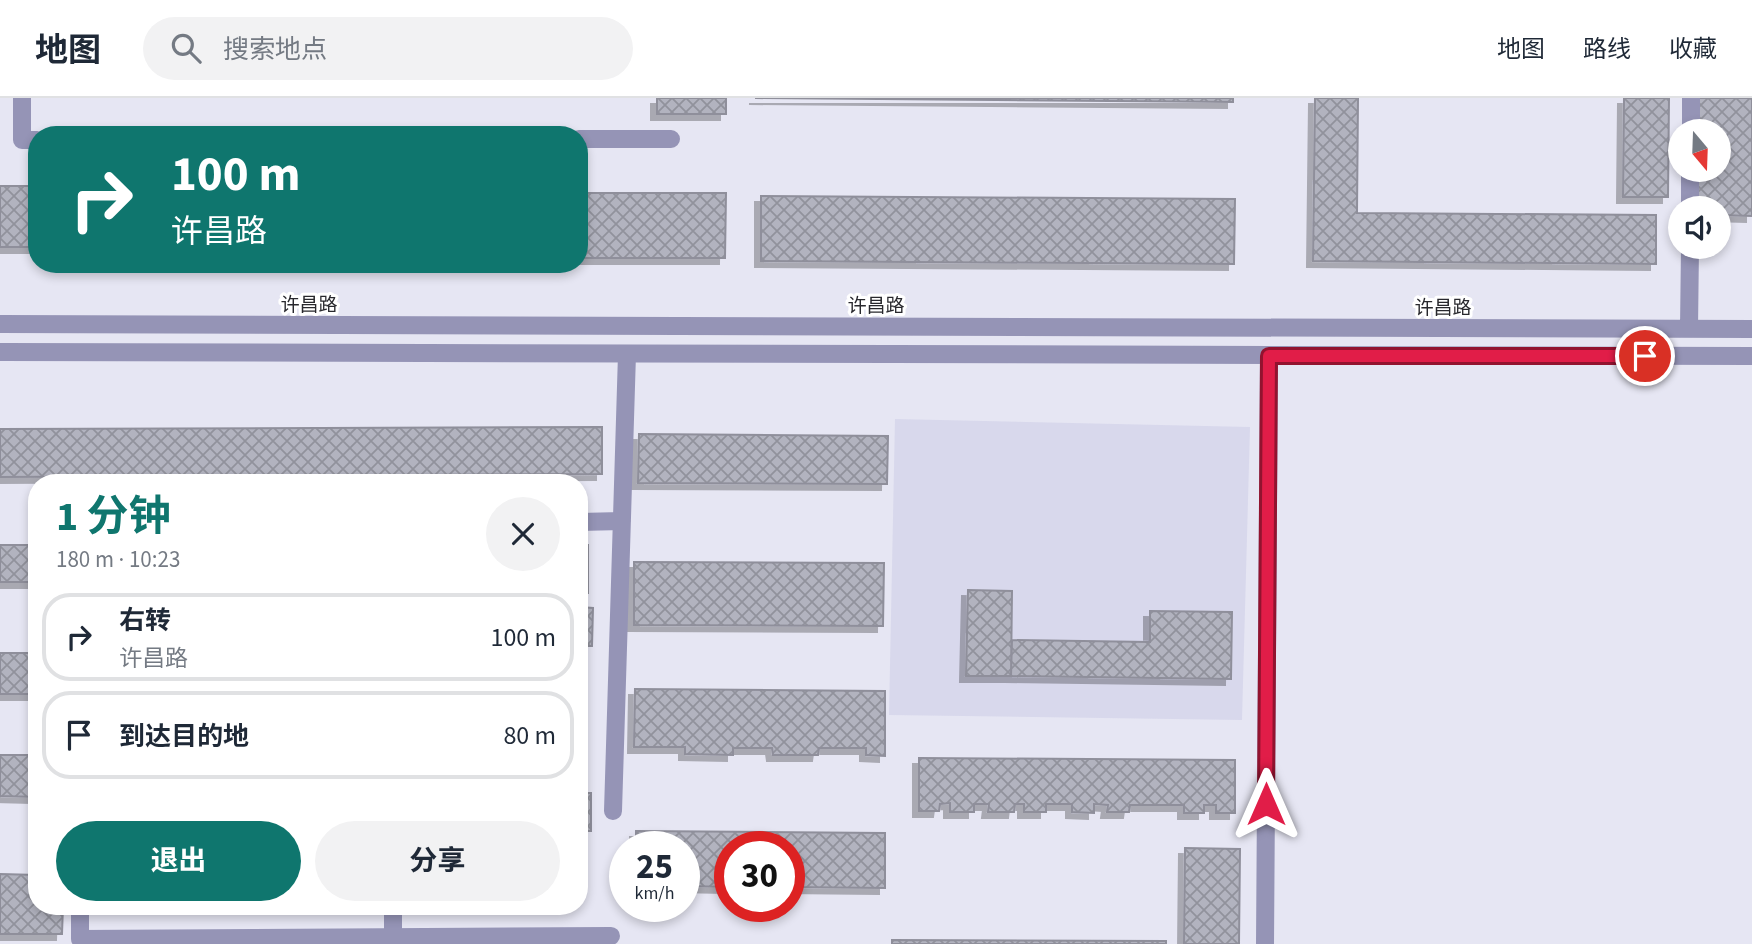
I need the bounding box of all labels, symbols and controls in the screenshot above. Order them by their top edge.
search box [143,17,633,80]
text: 地图 [35,27,101,74]
icon: search [167,29,205,67]
text: 搜索地点 [223,31,327,68]
text: 地图 [1497,32,1545,67]
text: 路线 [1583,32,1631,67]
text: 收藏 [1669,32,1717,67]
north arrow [1668,119,1731,182]
map controls [1668,119,1731,259]
text: 100 m [171,140,300,210]
icon: right [56,154,147,245]
button: sound [1668,196,1731,259]
text: 许昌路 [171,209,267,255]
street label: 许昌路 [280,292,338,319]
street label: 许昌路 [847,293,905,320]
street label: 许昌路 [1414,295,1472,322]
pin [1615,326,1675,386]
icon: arrive [1626,337,1664,375]
text: 1 分钟 [56,487,171,547]
button: close [486,497,560,571]
text: 180 m · 10:23 [56,543,180,576]
text: 右转 [119,602,171,639]
icon: right [60,618,98,656]
text: 100 m [490,619,556,656]
text: 许昌路 [119,642,188,675]
icon: arrive [60,716,98,754]
text: 80 m [503,717,556,754]
text: 到达目的地 [119,718,249,755]
position arrow [1229,767,1303,841]
button: 退出 [56,821,301,901]
button: 分享 [315,821,560,901]
speed limit sign: 30 [714,831,805,922]
text: 25 [636,842,673,892]
text: km/h [635,881,674,906]

